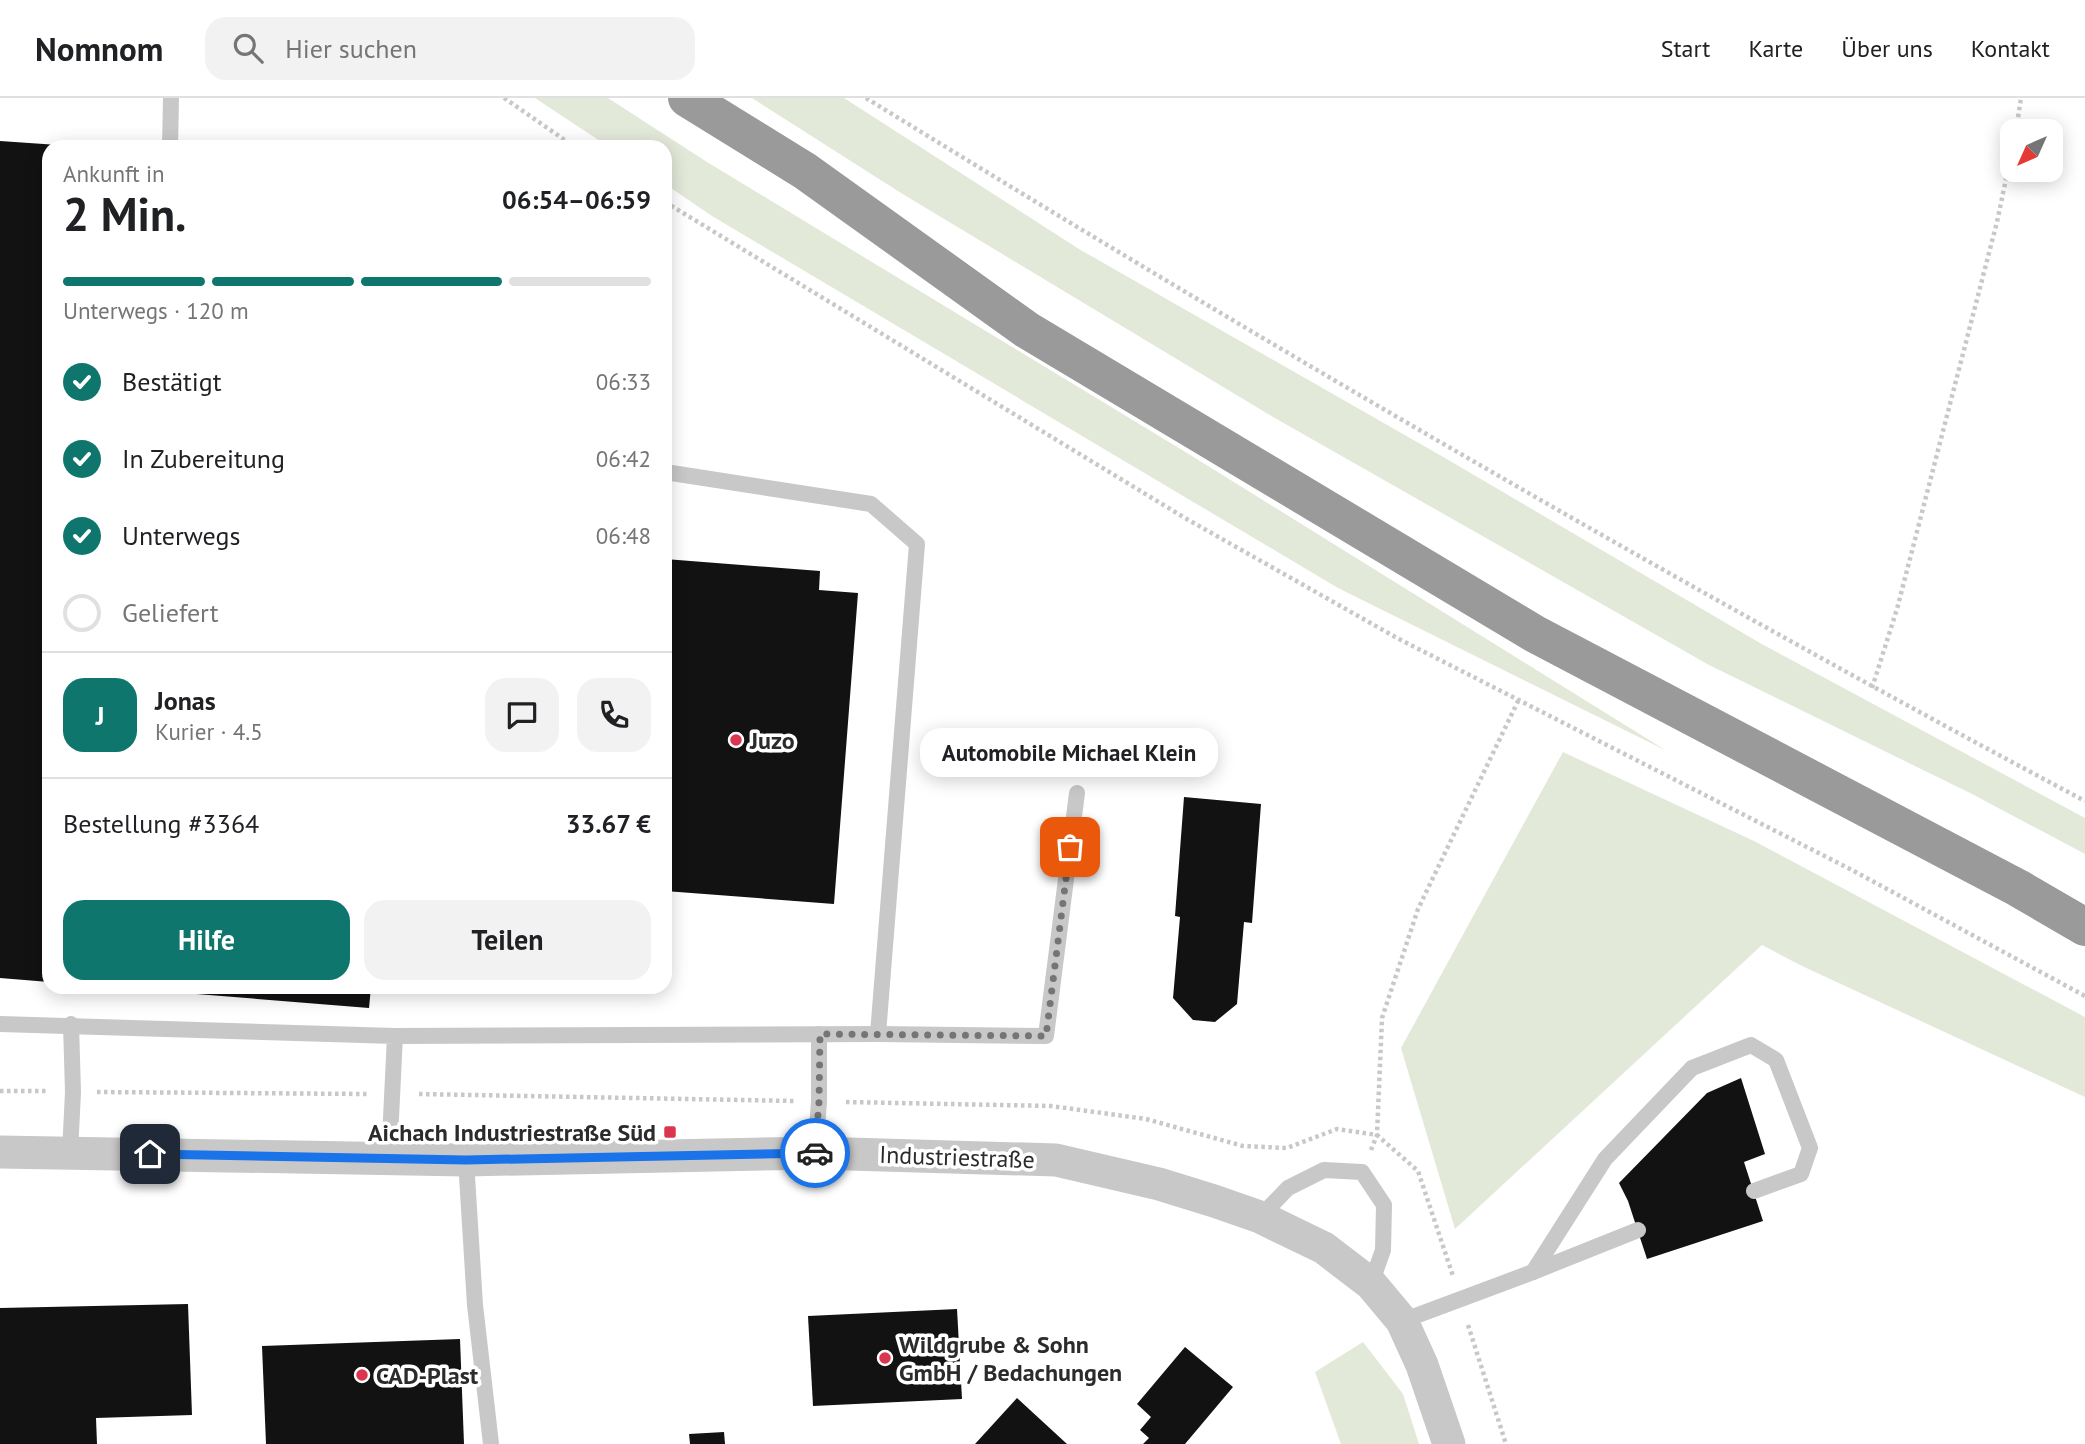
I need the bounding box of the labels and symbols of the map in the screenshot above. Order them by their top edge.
north arrow [2000,119,2063,182]
place label: Juzo [749,725,795,756]
callout: Automobile Michael Klein [921,728,1219,777]
marker: Juzo [728,732,744,748]
pin [1040,817,1100,877]
place label: Aichach Industriestraße Süd [368,1117,656,1148]
courier [780,1118,850,1188]
pin [120,1124,180,1184]
marker: Aichach Industriestraße Süd [662,1124,678,1140]
street label: Industriestraße [879,1139,1035,1175]
place label: Wildgrube & Sohn GmbH / Bedachungen [899,1329,1122,1388]
marker: Wildgrube & Sohn GmbH / Bedachungen [877,1350,893,1366]
place label: CAD-Plast [376,1360,479,1391]
marker: CAD-Plast [354,1367,370,1383]

